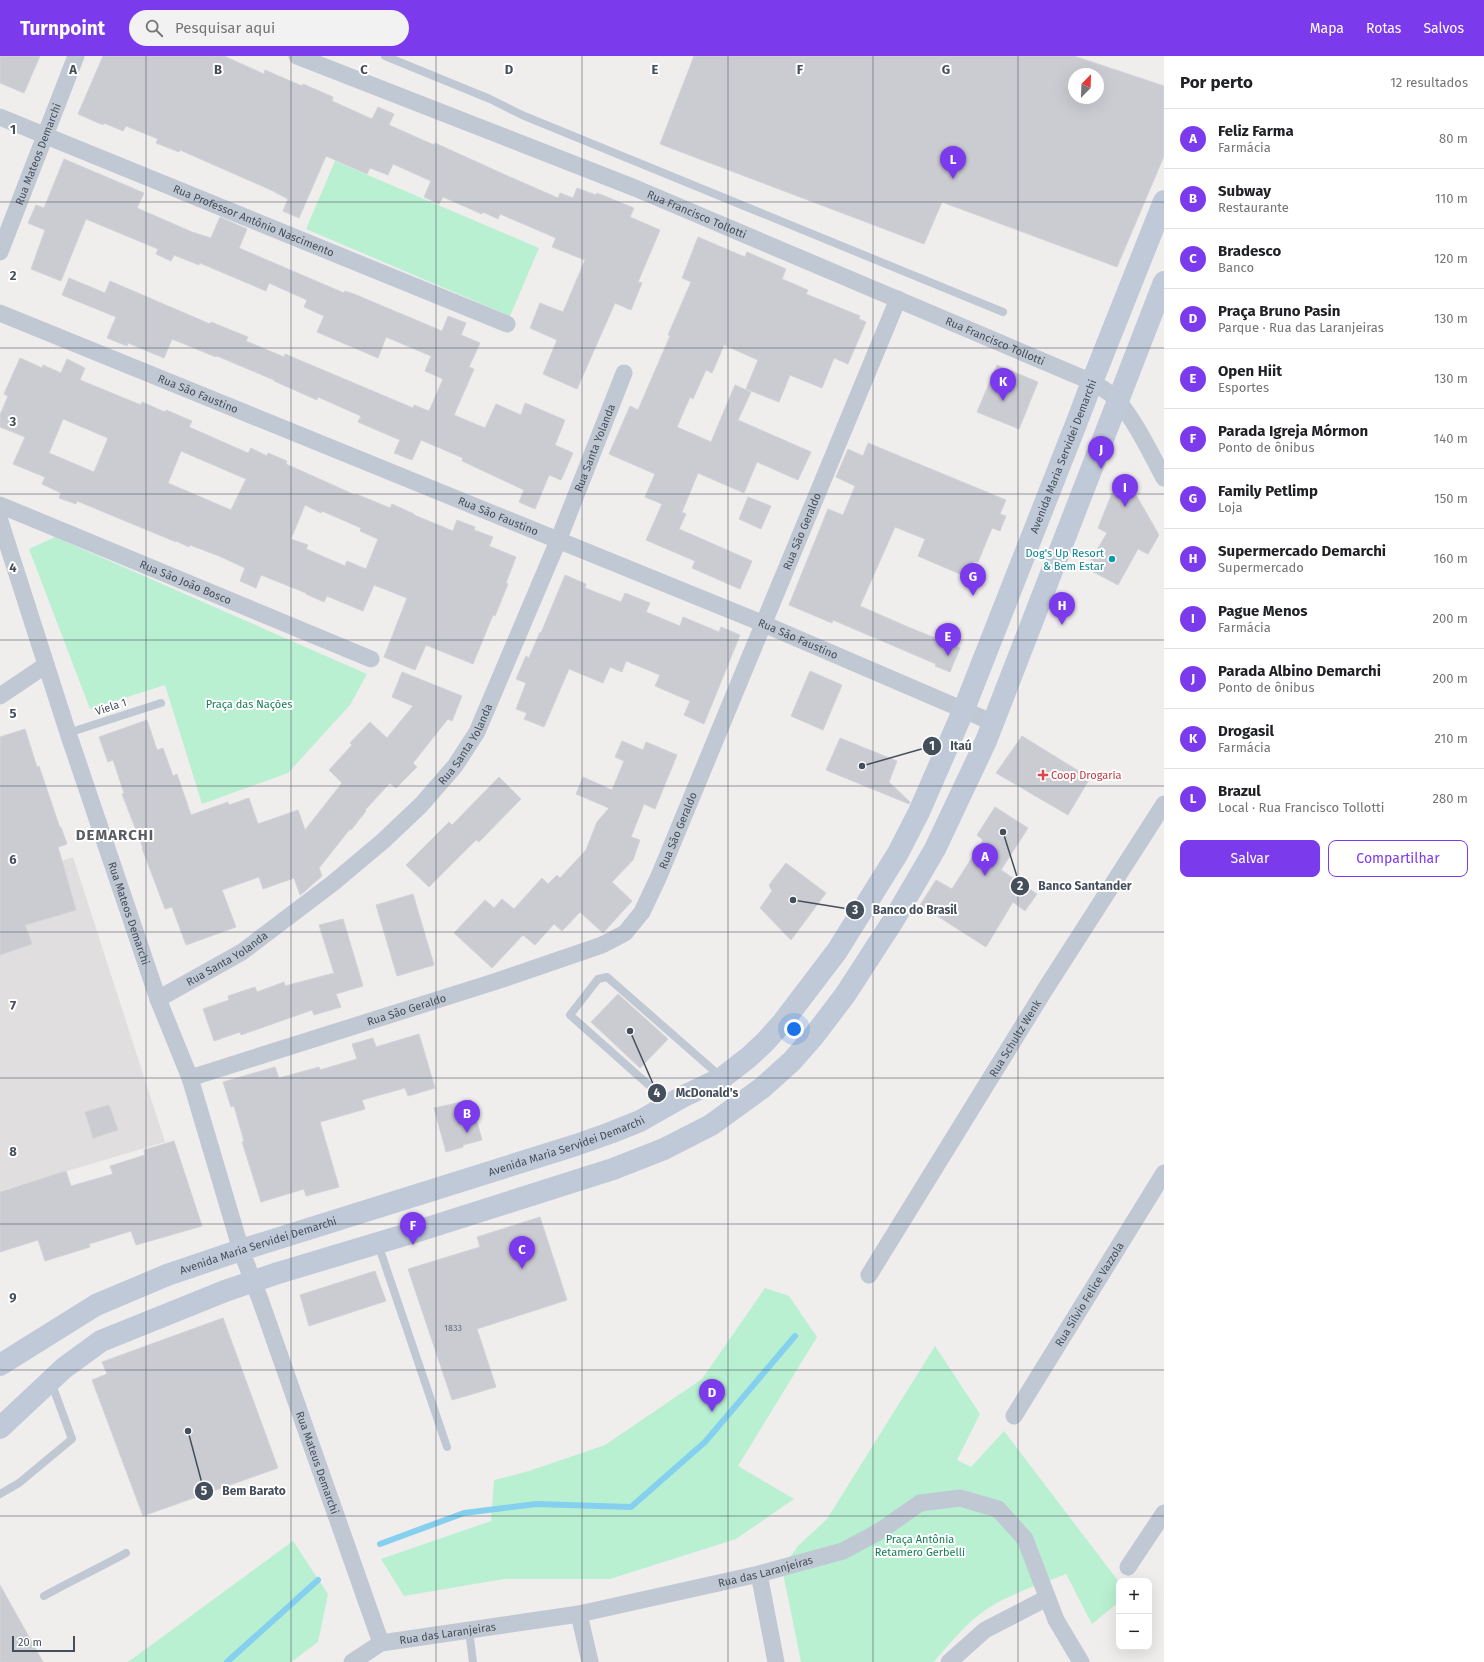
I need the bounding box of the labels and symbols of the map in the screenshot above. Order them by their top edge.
text: A [68,62,77,77]
text: B [214,62,222,77]
text: C [360,62,368,77]
text: D [505,62,514,77]
text: E [652,62,659,77]
text: F [797,62,804,77]
text: G [942,62,950,77]
north arrow [1068,68,1104,104]
street label: Rua Mateos Demarchi [12,101,64,207]
text: 1 [10,122,16,137]
pin: L [940,146,966,179]
street label: Rua Professor Antônio Nascimento [171,182,336,259]
street label: Rua Francisco Tollotti [645,187,748,241]
text: 2 [10,268,17,283]
street label: Rua Francisco Tollotti [943,314,1047,368]
pin: K [990,368,1016,401]
street label: Rua São Faustino [156,372,240,416]
street label: Avenida Maria Servidei Demarchi [1027,377,1099,535]
street label: Rua Santa Yolanda [572,402,618,494]
text: 3 [9,414,17,429]
pin: J [1088,436,1114,469]
pin: I [1112,474,1138,507]
street label: Rua São Geraldo [780,491,824,572]
street label: Rua São Faustino [456,494,540,538]
place label: Dog's Up Resort & Bem Estar [1025,547,1105,573]
marker: Dog's Up Resort & Bem Estar [1107,554,1117,564]
street label: Rua São João Bosco [138,557,233,607]
text: 4 [9,560,17,575]
pin: G [960,563,986,596]
pin: H [1049,592,1075,625]
street label: Rua São Faustino [756,616,840,662]
pin: E [935,623,961,656]
street label: Viela 1 [94,696,128,718]
park label: Praça das Nações [206,698,292,711]
street label: Rua Santa Yolanda [435,702,495,787]
text: 5 [10,706,17,721]
callout: Itaú [922,734,980,758]
text: 1 [929,739,935,753]
text: Itaú [950,739,972,753]
place label: Coop Drogaria [1051,769,1122,782]
marker: Coop Drogaria [1038,770,1048,780]
street label: Rua São Geraldo [656,790,700,871]
district label: DEMARCHI [76,826,154,844]
pin: A [972,843,998,876]
text: 6 [9,852,17,867]
street label: Rua Mateos Demarchi [106,860,152,967]
callout: Banco Santander [1010,874,1140,898]
text: 2 [1017,879,1023,893]
text: Banco Santander [1038,879,1132,893]
callout: Banco do Brasil [845,898,965,922]
text: 3 [851,903,858,917]
text: Banco do Brasil [873,903,958,917]
street label: Rua Santa Yolanda [184,928,270,988]
street label: Rua São Geraldo [365,991,448,1028]
street label: Rua Schultz Wenk [986,997,1044,1079]
text: 7 [10,998,16,1013]
your location [784,1019,804,1039]
callout: McDonald's [647,1081,746,1105]
text: 4 [654,1086,661,1100]
text: McDonald's [676,1086,739,1100]
pin: B [454,1100,480,1133]
street label: Avenida Maria Servidei Demarchi [487,1113,647,1179]
text: 8 [9,1144,17,1159]
pin: F [400,1212,426,1245]
street label: Avenida Maria Servidei Demarchi [178,1214,338,1277]
pin: C [509,1236,535,1269]
street label: Rua Sílvio Felice Vazzola [1052,1240,1126,1349]
text: 9 [9,1290,17,1305]
house number: 1833 [444,1323,462,1333]
pin: D [699,1379,725,1412]
street label: Rua Mateus Demarchi [293,1409,342,1516]
callout: Bem Barato [194,1479,293,1503]
text: 5 [201,1484,208,1498]
text: Bem Barato [222,1484,286,1498]
park label: Praça Antônia Retamero Gerbelli [875,1533,965,1559]
street label: Rua das Laranjeiras [717,1553,814,1589]
street label: Rua das Laranjeiras [399,1620,497,1647]
scale bar [12,1634,75,1653]

